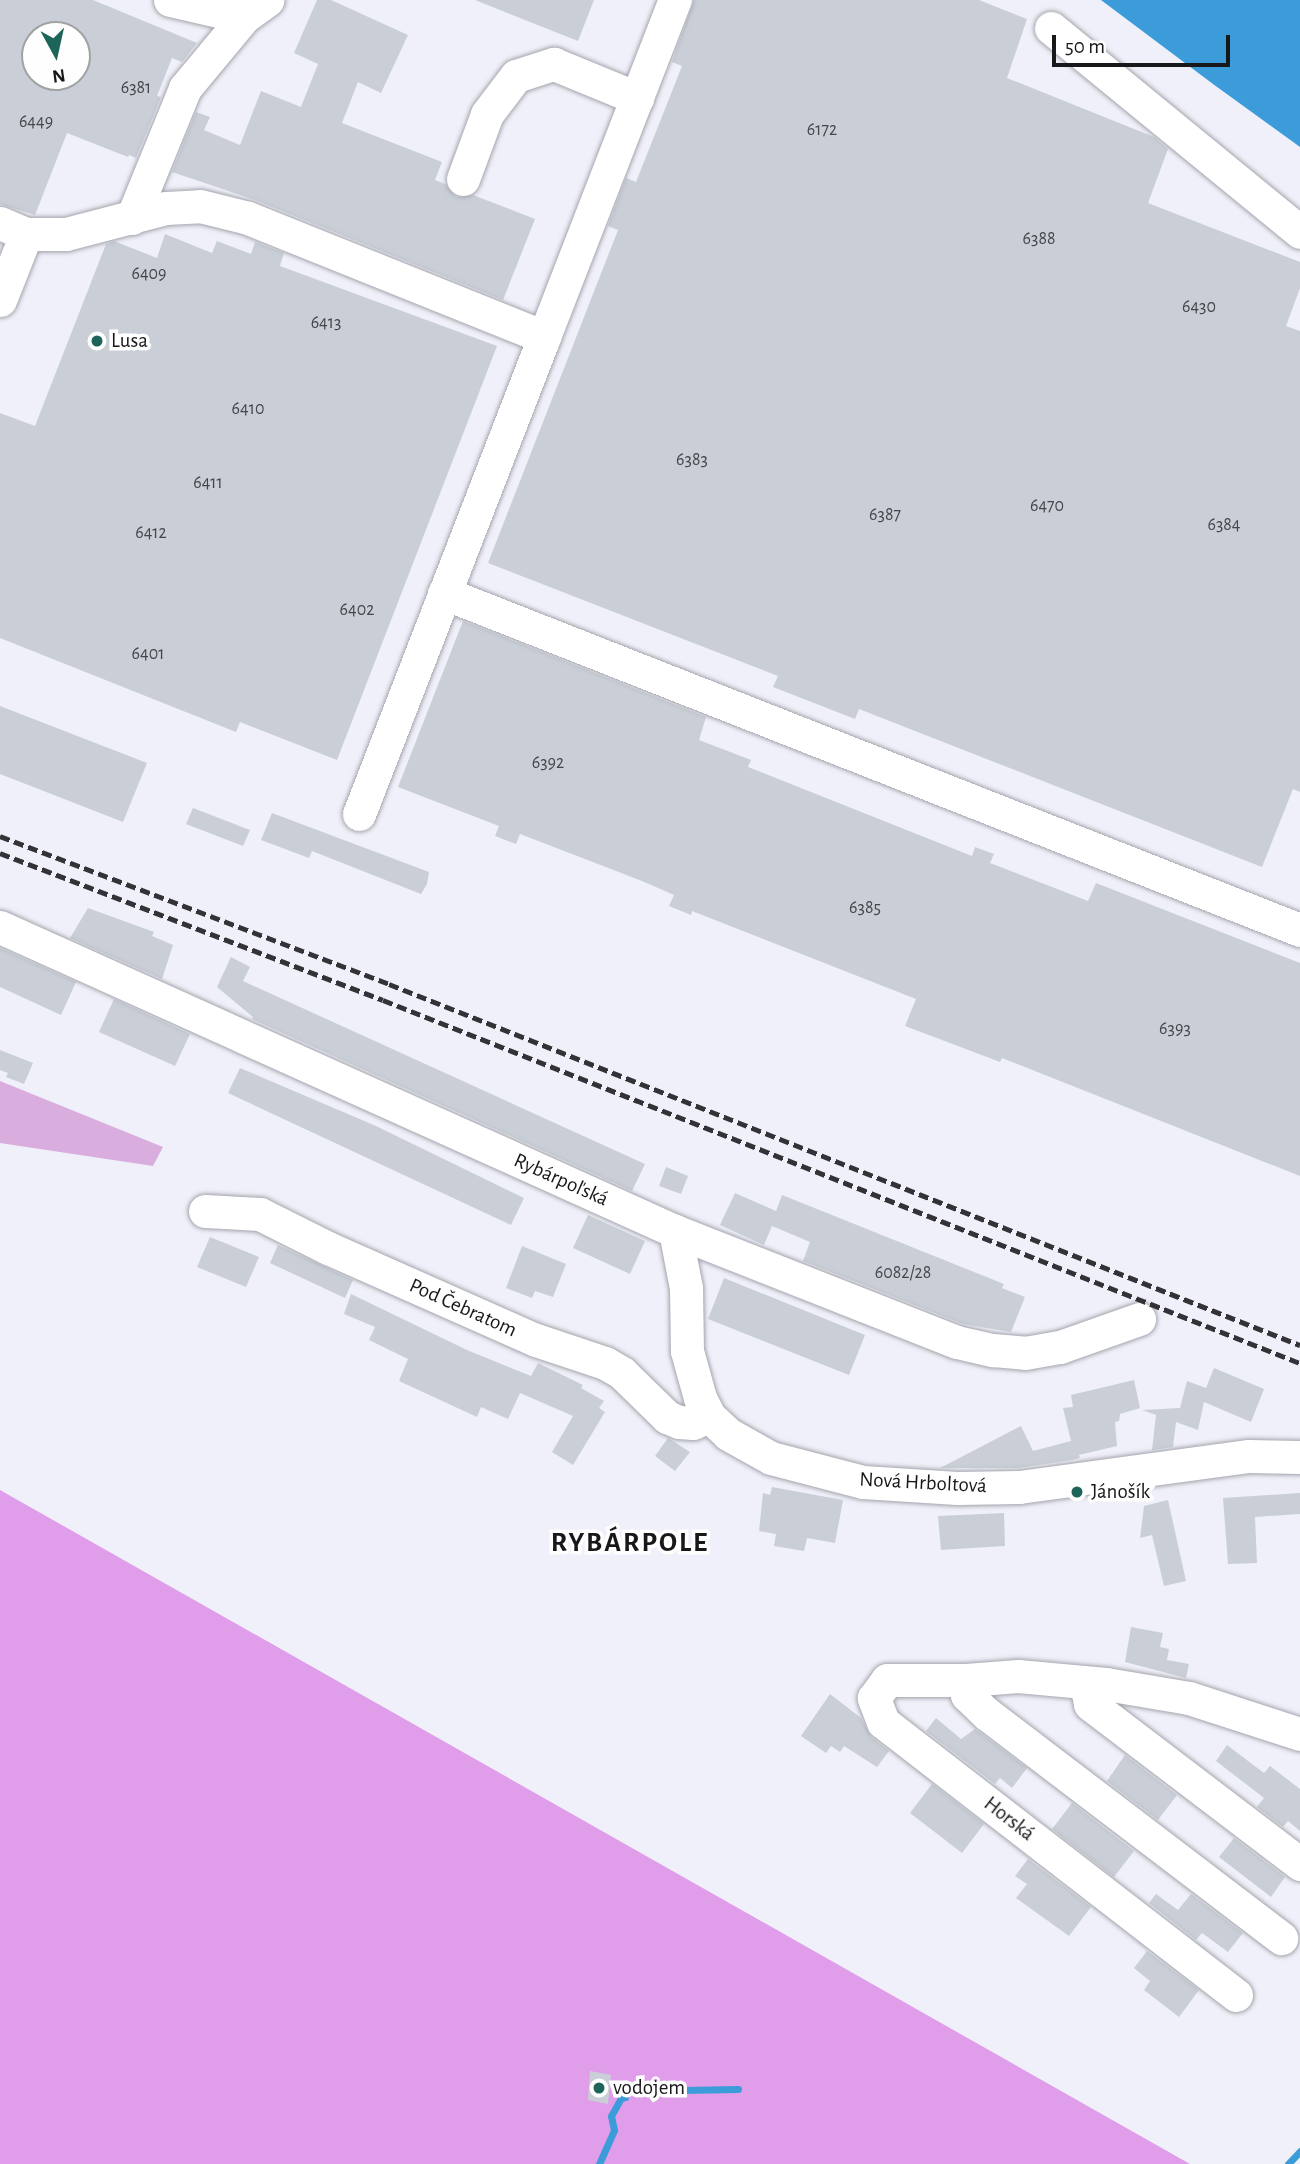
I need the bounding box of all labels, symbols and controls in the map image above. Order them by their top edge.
north arrow [21,21,91,91]
scale bar [1055,21,1234,65]
text: 50 m [1065,36,1105,57]
text: N [51,65,67,86]
house number: 6381 [121,77,151,99]
house number: 6449 [19,111,53,133]
house number: 6172 [807,119,837,141]
house number: 6388 [1023,228,1055,250]
house number: 6409 [131,263,167,285]
house number: 6430 [1182,296,1216,318]
house number: 6413 [311,312,341,334]
place label: Lusa [111,328,148,354]
marker: Lusa [89,333,105,349]
house number: 6410 [232,398,264,420]
house number: 6383 [676,449,708,471]
house number: 6411 [193,472,223,494]
house number: 6470 [1030,495,1064,517]
house number: 6387 [869,504,901,526]
house number: 6384 [1207,514,1241,536]
house number: 6412 [135,522,167,544]
house number: 6402 [340,599,374,621]
house number: 6401 [132,643,164,665]
house number: 6392 [532,752,564,774]
house number: 6385 [849,897,881,919]
house number: 6393 [1159,1018,1191,1040]
street label: Rybárpoľská [510,1148,612,1212]
house number: 6082/28 [875,1262,931,1284]
street label: Pod Čebratom [405,1273,521,1343]
street label: Nová Hrboltová [859,1467,987,1499]
place label: Jánošík [1091,1479,1150,1505]
marker: Jánošík [1069,1484,1085,1500]
district label: RYBÁRPOLE [552,1526,708,1560]
street label: Horská [979,1791,1039,1847]
place label: vodojem [613,2075,685,2101]
marker: vodojem [591,2080,607,2096]

